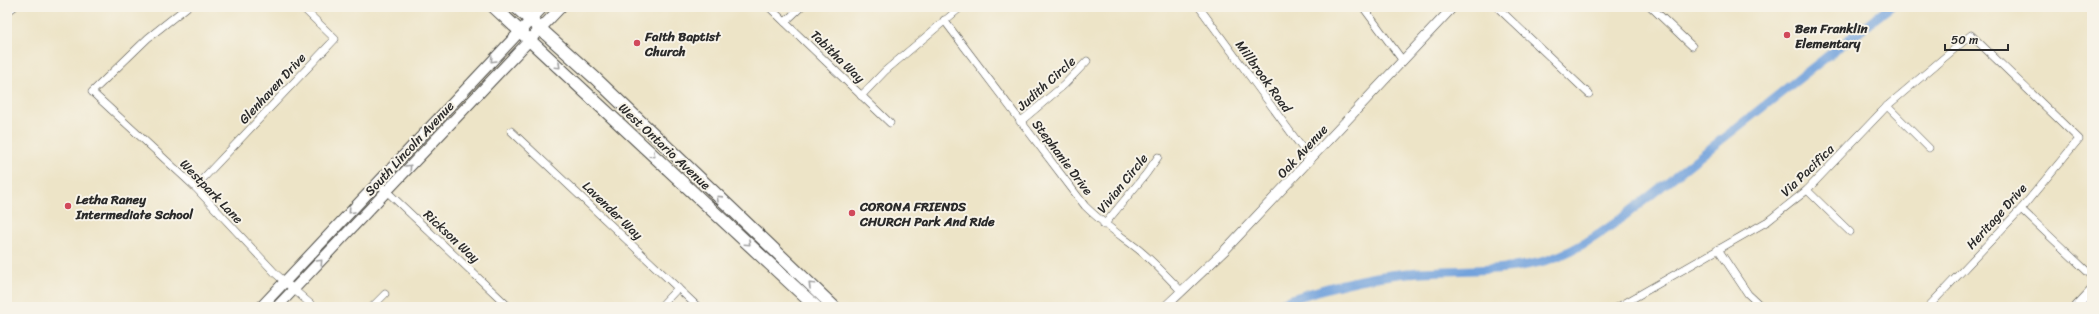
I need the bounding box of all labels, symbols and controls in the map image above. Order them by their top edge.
place label: Ben Franklin Elementary [1795,17,1868,55]
street label: Tabitha Way [805,24,871,89]
place label: Faith Baptist Church [644,25,721,63]
scale bar [1945,26,2008,52]
text: 50 m [1951,29,1978,51]
marker: Ben Franklin Elementary [1782,30,1792,40]
street label: Millbrook Road [1229,35,1299,118]
marker: Faith Baptist Church [632,38,642,48]
street label: Glenhaven Drive [233,47,312,129]
street label: Judith Circle [1011,50,1081,117]
one-way arrow [490,55,498,63]
one-way arrow [553,62,561,69]
street label: South Lincoln Avenue [359,95,460,201]
street label: West Ontario Avenue [613,97,716,196]
street label: Stephanie Drive [1026,114,1099,200]
street label: Oak Avenue [1271,119,1334,184]
street label: Via Pacifica [1775,138,1840,202]
street label: Vivian Circle [1091,148,1154,218]
one-way arrow [648,150,656,158]
street label: Westpark Lane [174,153,249,230]
one-way arrow [404,164,411,172]
street label: Lavender Way [577,175,649,246]
street label: Heritage Drive [1960,178,2033,255]
place label: Letha Raney Intermediate School [75,188,194,226]
one-way arrow [716,195,724,203]
place label: CORONA FRIENDS CHURCH Park And Ride [859,195,995,233]
marker: Letha Raney Intermediate School [63,201,73,211]
street label: Rickson Way [418,204,485,269]
one-way arrow [348,206,356,214]
marker: CORONA FRIENDS CHURCH Park And Ride [847,208,857,218]
one-way arrow [744,238,751,245]
one-way arrow [315,259,323,267]
one-way arrow [808,283,816,290]

